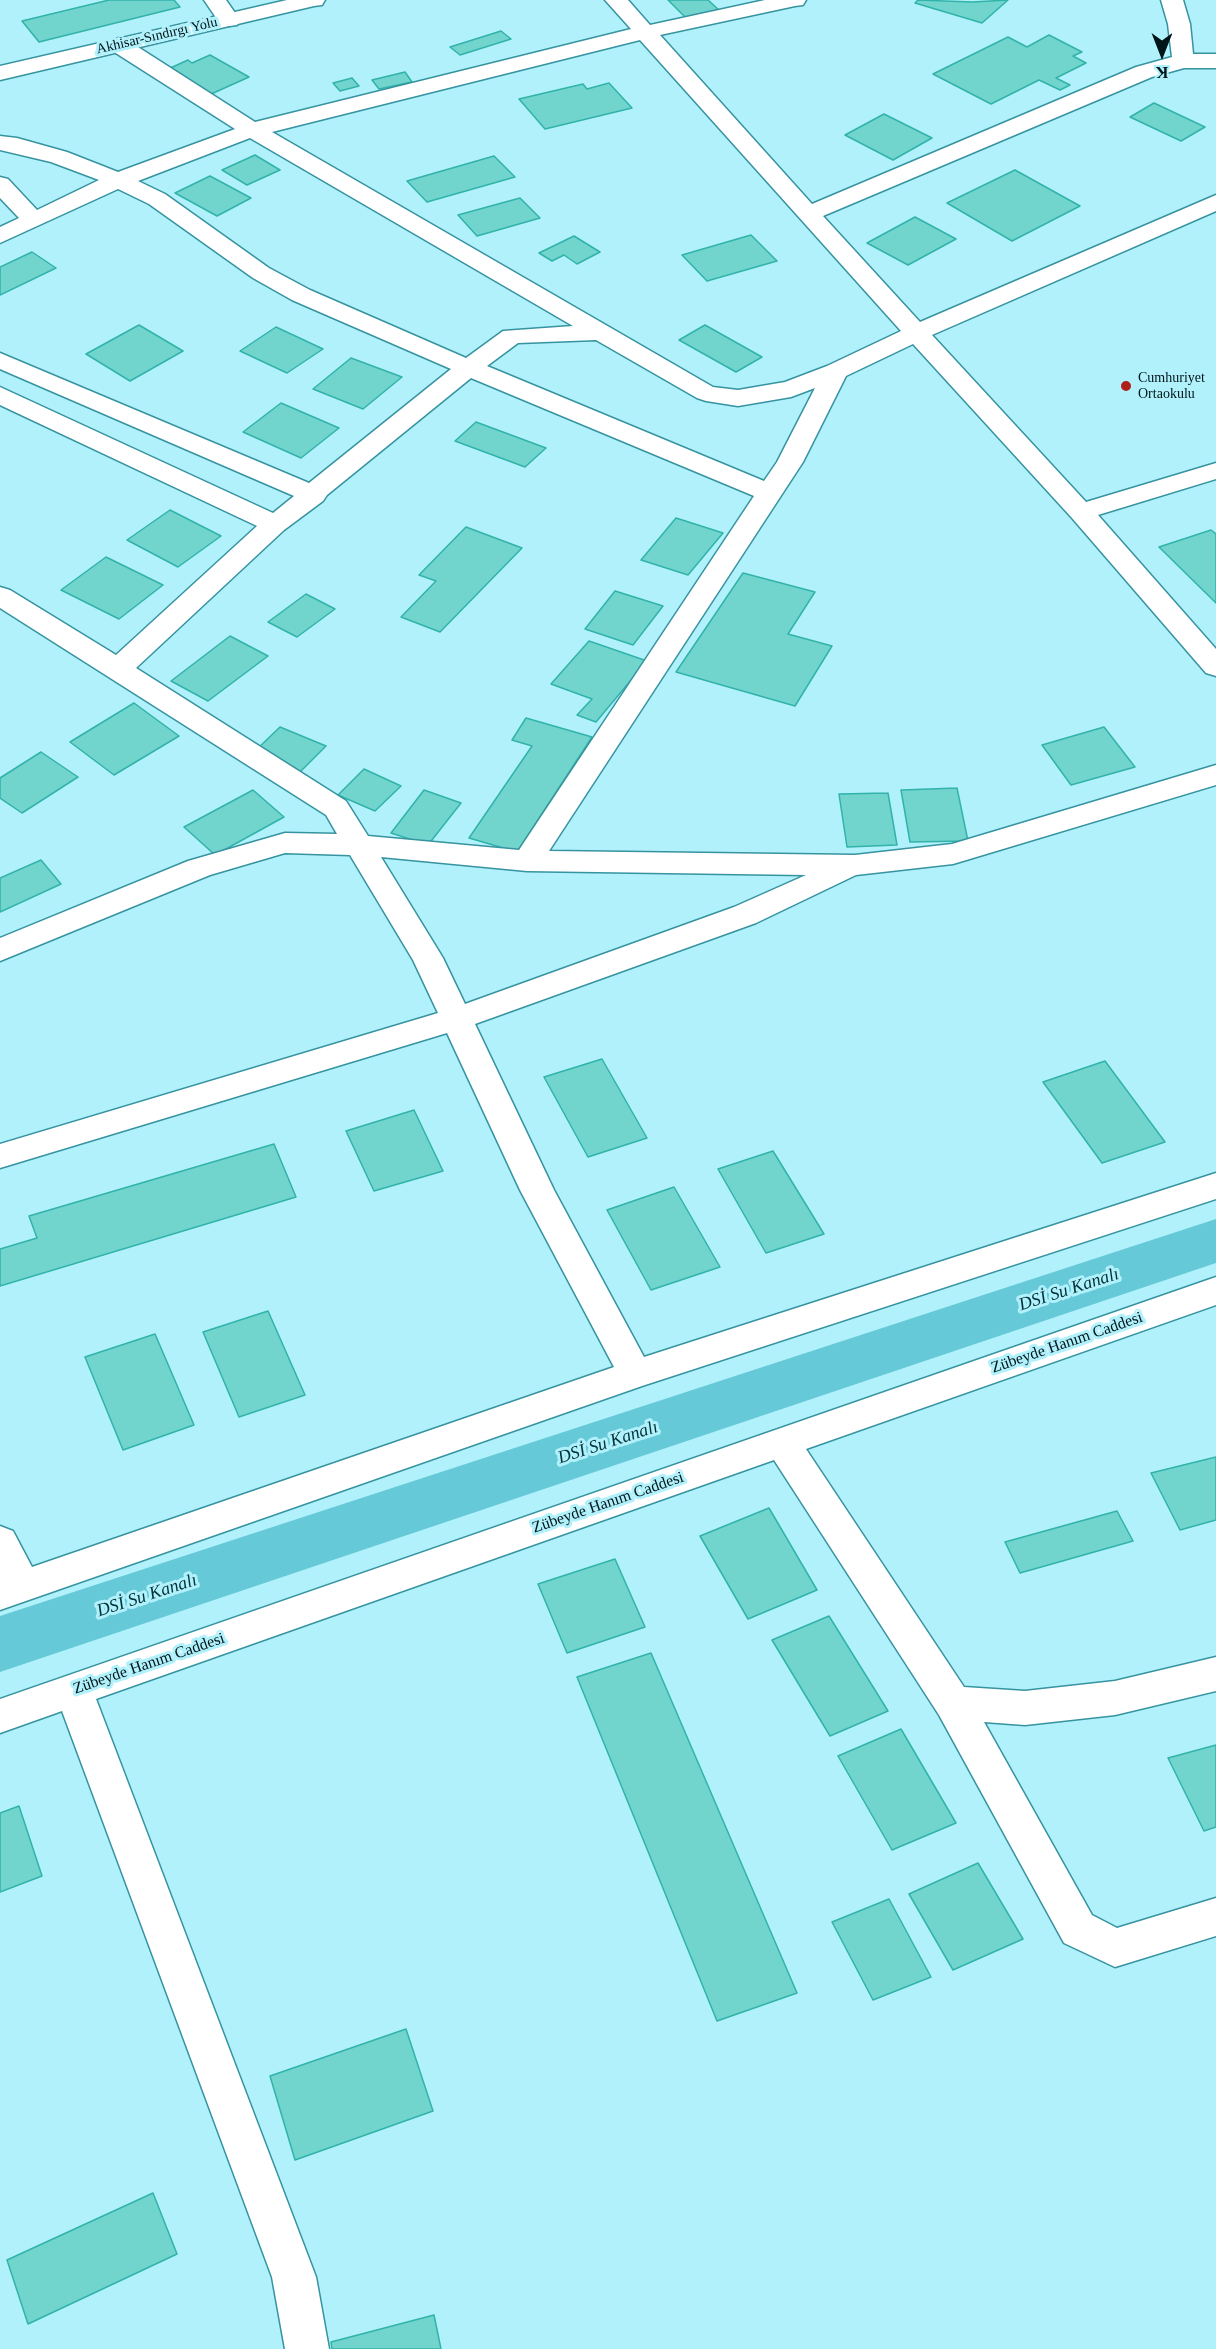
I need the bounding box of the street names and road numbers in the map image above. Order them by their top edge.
street label: Akhisar-Sındırgı Yolu [95,14,219,58]
street label: Zübeyde Hanım Caddesi [989,1308,1145,1378]
street label: Zübeyde Hanım Caddesi [530,1468,686,1538]
street label: Zübeyde Hanım Caddesi [71,1629,227,1699]

